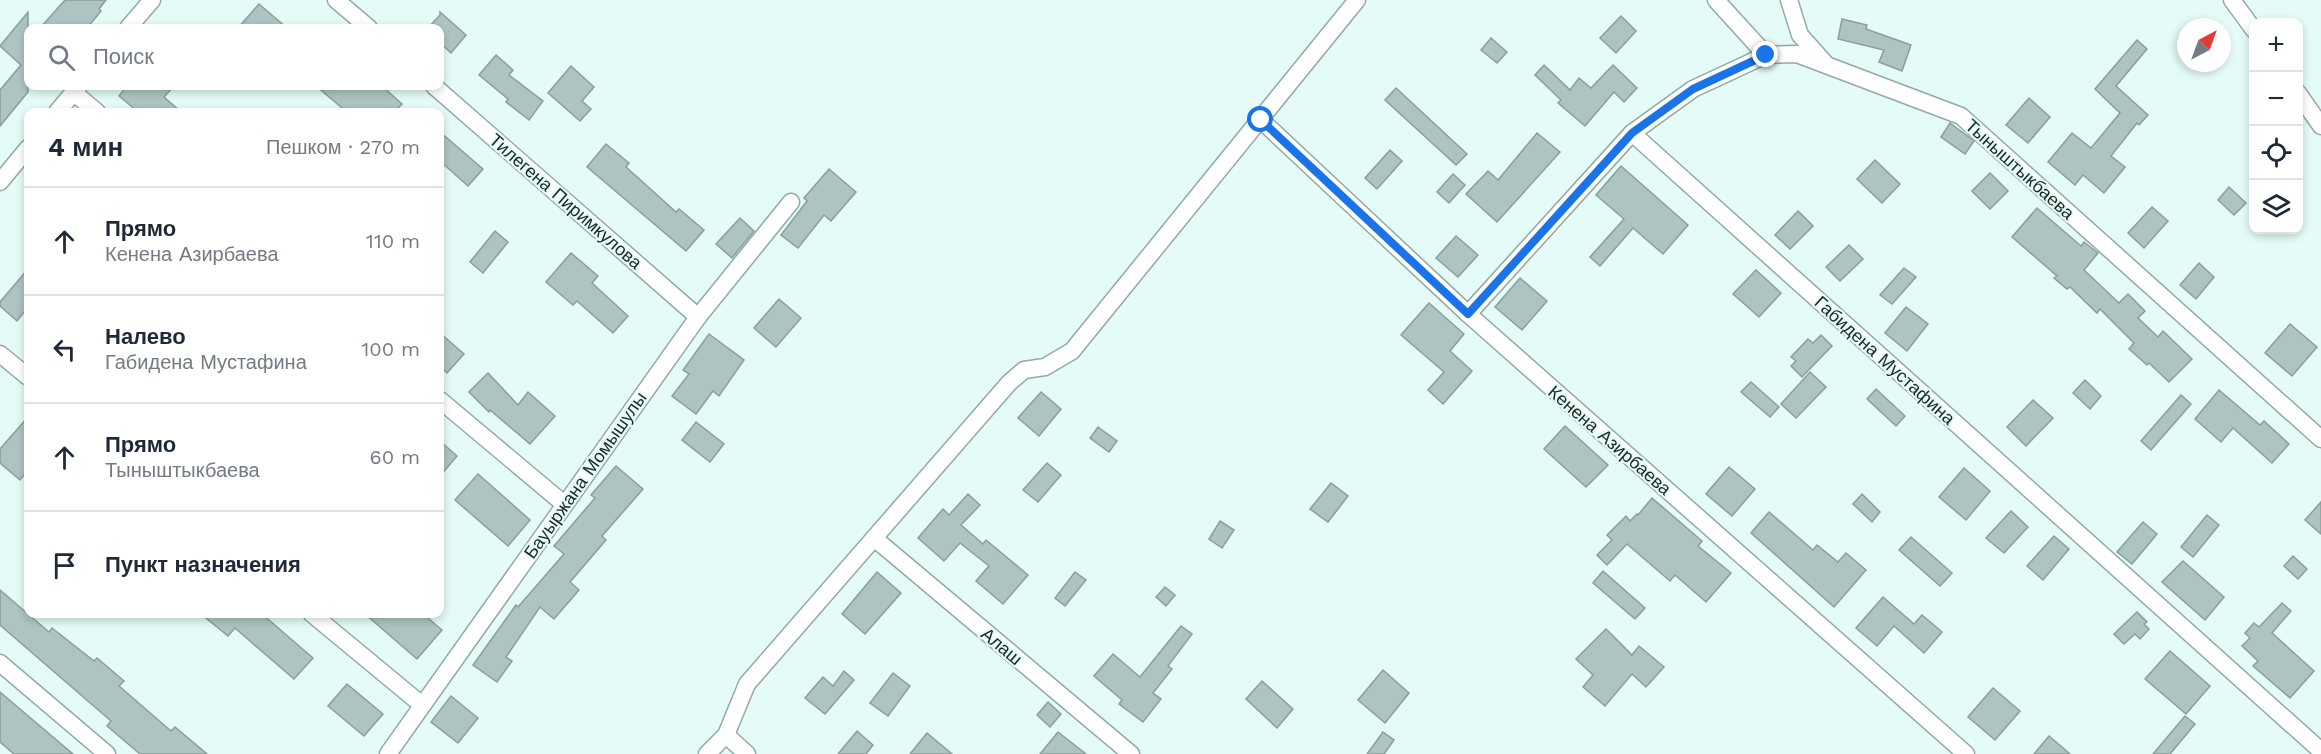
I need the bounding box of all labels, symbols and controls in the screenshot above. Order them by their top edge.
north arrow [2177,18,2231,72]
map controls [2249,18,2303,234]
button: + [2249,18,2303,72]
search box [24,24,444,90]
icon: search [45,41,78,74]
route end [1752,41,1778,67]
text: Поиск [93,44,154,69]
button: − [2249,72,2303,126]
route start [1247,106,1273,132]
street label: Тыныштыкбаева [1961,115,2079,224]
button: locate [2249,126,2303,180]
street label: Тилегена Пиримкулова [485,129,647,274]
text: 4 мин [48,132,123,162]
text: Пешком · 270 m [266,135,420,159]
button: layers [2249,180,2303,234]
text: Прямо [105,216,176,241]
icon: ahead [48,225,81,258]
text: 110 m [366,229,420,253]
text: Кенена Азирбаева [105,242,279,266]
street label: Габидена Мустафина [1811,291,1960,429]
text: Налево [105,324,186,349]
icon: left [48,333,81,366]
text: 100 m [361,337,420,361]
text: Габидена Мустафина [105,350,307,374]
street label: Кенена Азирбаева [1544,381,1677,500]
street label: Бауыржана Момышулы [519,388,651,562]
text: Прямо [105,432,176,457]
icon: ahead [48,441,81,474]
text: 60 m [370,445,420,469]
text: Тыныштыкбаева [105,458,260,482]
icon: arrive [48,549,81,582]
text: Пункт назначения [105,552,301,577]
street label: Алаш [977,623,1027,669]

